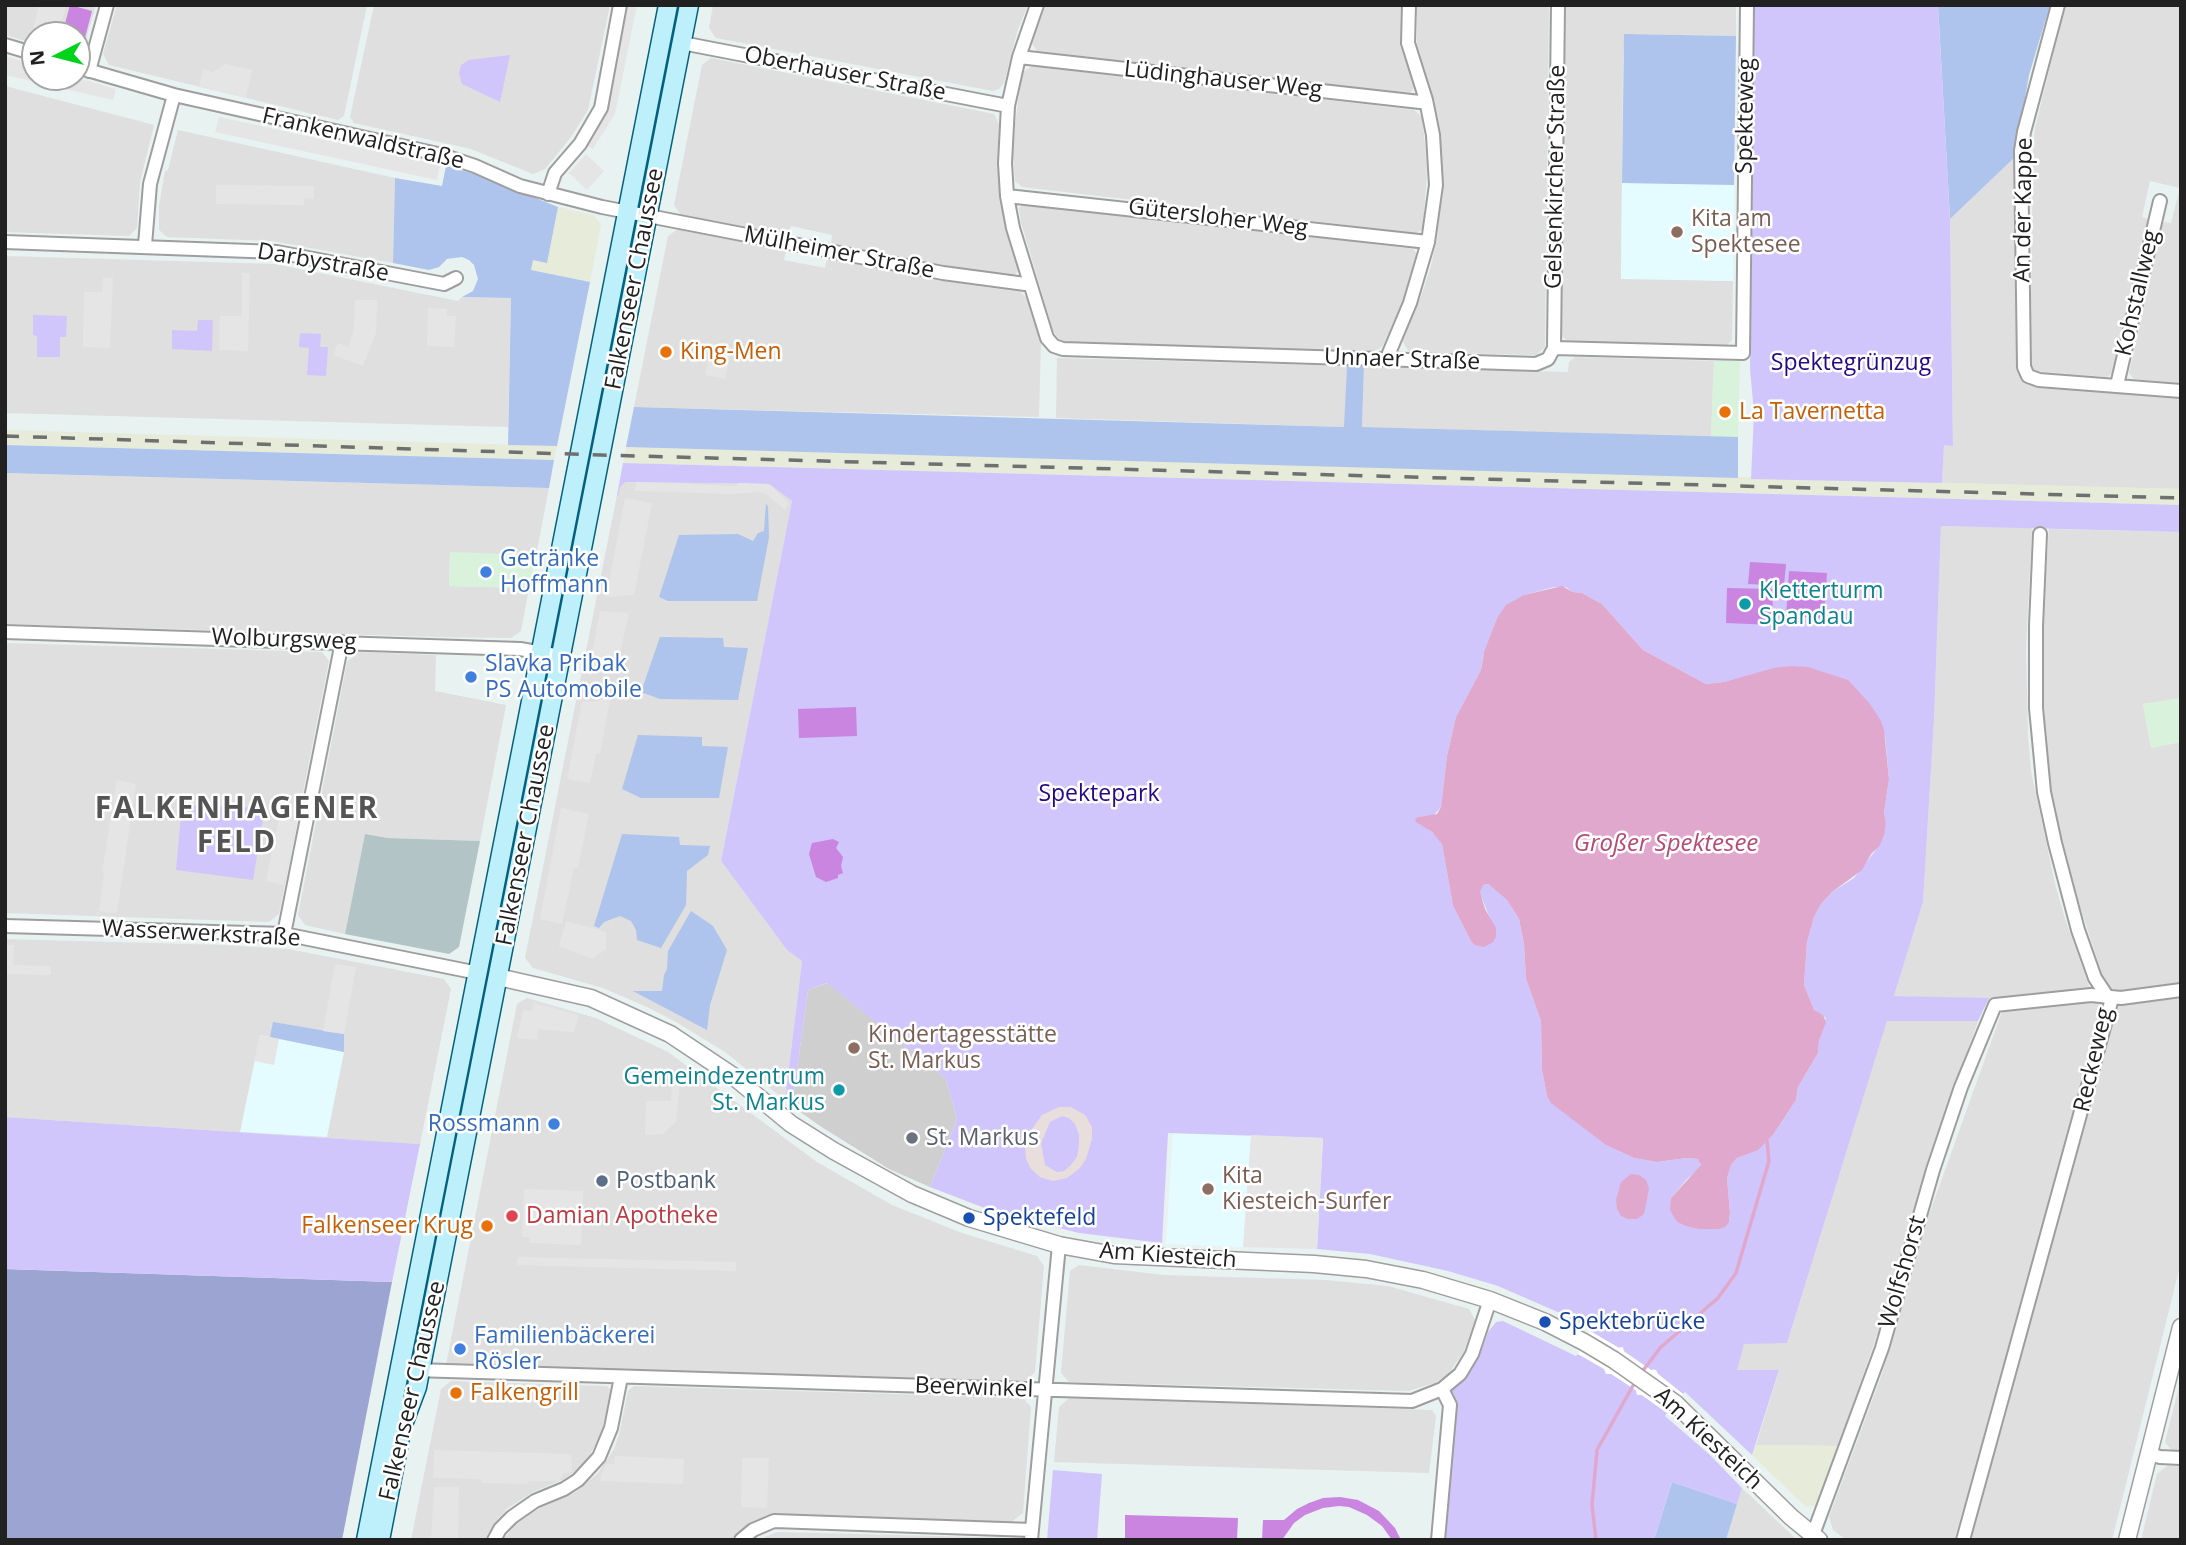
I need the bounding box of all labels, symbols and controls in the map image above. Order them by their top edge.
north arrow [21,21,91,91]
street label: Oberhauser Straße [742,41,948,107]
text: N [23,49,51,67]
street label: Lüdinghauser Weg [1122,56,1324,104]
street label: Spekteweg [1731,58,1761,174]
street label: Gelsenkircher Straße [1540,65,1572,289]
street label: Frankenwaldstraße [259,102,467,176]
street label: An der Kappe [2009,137,2039,283]
street label: Falkenseer Chaussee [600,166,670,392]
street label: Gütersloher Weg [1127,193,1309,243]
place label: Kita am Spektesee [1691,205,1801,259]
street label: Mülheimer Straße [742,221,936,285]
marker: Kita am Spektesee [1669,224,1685,240]
street label: Kohstallweg [2110,227,2166,359]
street label: Darbystraße [255,238,391,288]
place label: King-Men [680,338,782,366]
street label: Unnaer Straße [1323,343,1481,377]
marker: King-Men [658,344,674,360]
park label: Spektegrünzug [1771,349,1931,377]
place label: La Tavernetta [1739,398,1885,426]
marker: La Tavernetta [1717,404,1733,420]
place label: Getränke Hoffmann [500,545,609,599]
marker: Getränke Hoffmann [478,564,494,580]
place label: Kletterturm Spandau [1759,577,1884,631]
marker: Kletterturm Spandau [1737,596,1753,612]
street label: Wolburgsweg [211,624,357,656]
place label: Slavka Pribak PS Automobile [485,650,642,704]
marker: Slavka Pribak PS Automobile [463,669,479,685]
street label: Falkenseer Chaussee [491,722,561,948]
park label: Spektepark [1038,780,1160,808]
district label: FALKENHAGENER FELD [96,791,378,862]
water label: Großer Spektesee [1574,830,1758,858]
street label: Wasserwerkstraße [101,915,301,953]
street label: Reckeweg [2069,1005,2119,1115]
place label: Kindertagesstätte St. Markus [868,1021,1057,1075]
marker: Kindertagesstätte St. Markus [846,1040,862,1056]
place label: Gemeindezentrum St. Markus [623,1063,825,1117]
marker: Gemeindezentrum St. Markus [831,1082,847,1098]
place label: Rossmann [428,1110,540,1138]
marker: Rossmann [546,1116,562,1132]
place label: St. Markus [926,1124,1039,1152]
marker: St. Markus [904,1130,920,1146]
place label: Kita Kiesteich-Surfer [1222,1162,1391,1216]
place label: Postbank [616,1167,716,1195]
marker: Postbank [594,1173,610,1189]
marker: Kita Kiesteich-Surfer [1200,1181,1216,1197]
place label: Damian Apotheke [526,1202,718,1230]
place label: Spektefeld [983,1204,1096,1232]
marker: Damian Apotheke [504,1208,520,1224]
marker: Spektefeld [961,1210,977,1226]
place label: Falkenseer Krug [301,1212,473,1240]
street label: Wolfshorst [1874,1212,1932,1332]
marker: Falkenseer Krug [479,1218,495,1234]
street label: Am Kiesteich [1098,1237,1238,1275]
street label: Falkenseer Chaussee [374,1278,452,1504]
place label: Spektebrücke [1559,1308,1705,1336]
marker: Spektebrücke [1537,1314,1553,1330]
place label: Familienbäckerei Rösler [474,1322,655,1376]
marker: Familienbäckerei Rösler [452,1341,468,1357]
street label: Beerwinkel [914,1372,1034,1404]
place label: Falkengrill [470,1379,579,1407]
street label: Am Kiesteich [1648,1382,1768,1496]
marker: Falkengrill [448,1385,464,1401]

